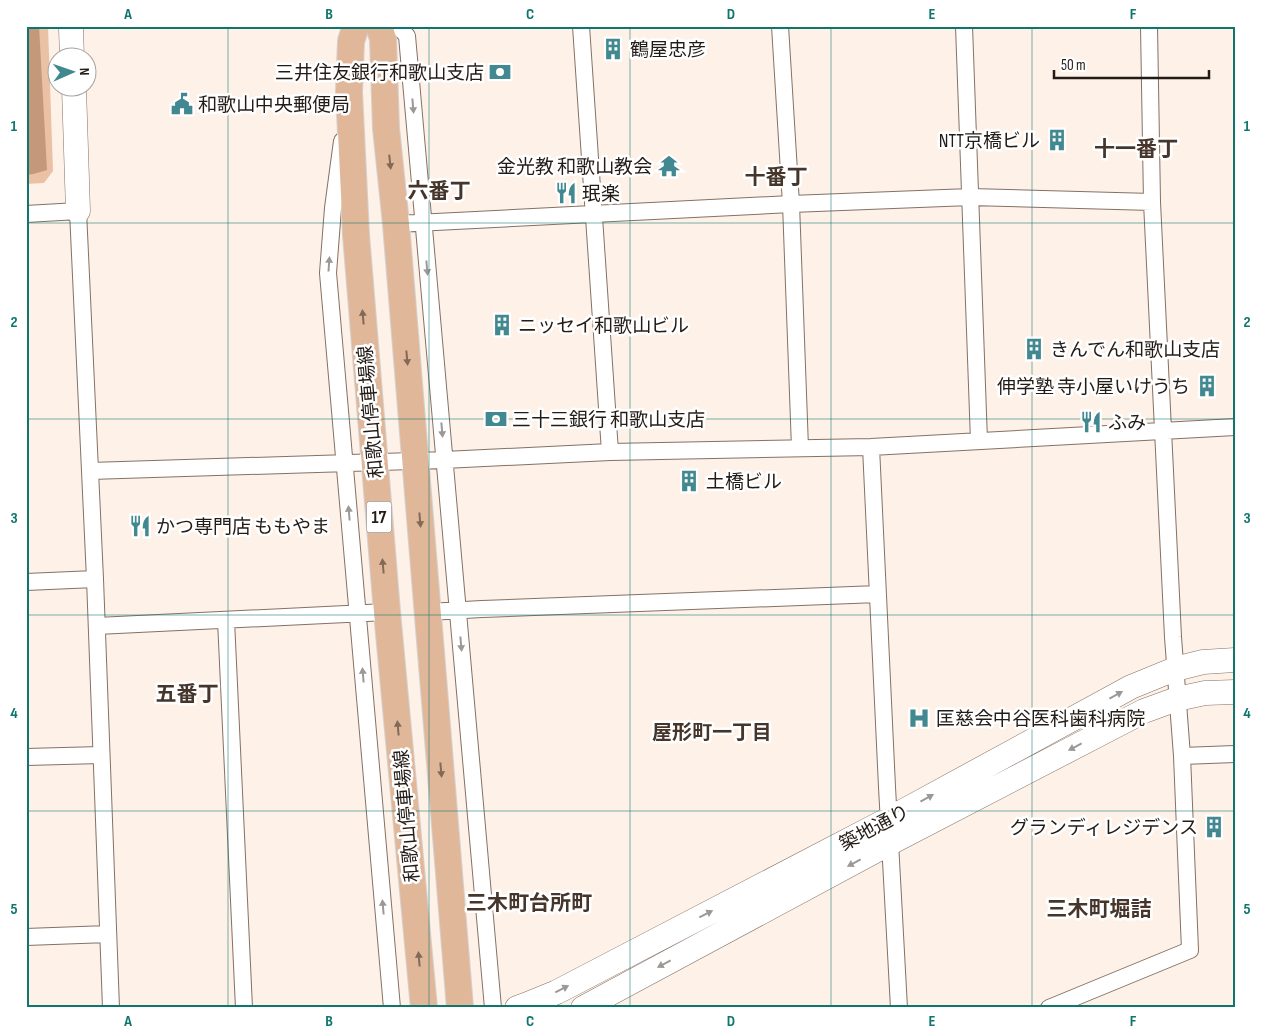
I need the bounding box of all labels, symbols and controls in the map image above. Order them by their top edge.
text: A [123,5,132,24]
text: B [325,5,333,24]
text: C [526,5,534,24]
text: D [727,5,735,24]
text: E [929,5,936,24]
text: F [1130,5,1137,24]
building icon: 鶴屋忠彦 [600,36,626,62]
place label: 鶴屋忠彦 [630,39,706,62]
north arrow [48,48,98,98]
scale bar [1054,48,1208,80]
text: 50 m [1061,56,1086,75]
bank icon: 三井住友銀行和歌山支店 [487,59,513,85]
place label: 三井住友銀行和歌山支店 [275,62,484,85]
text: N [76,68,93,76]
public building icon: 和歌山中央郵便局 [169,91,195,117]
place label: 和歌山中央郵便局 [198,94,350,117]
one-way arrow [409,99,417,115]
text: 1 [11,117,18,136]
text: 1 [1244,117,1251,136]
building icon: NTT京橋ビル [1044,127,1070,153]
place label: NTT京橋ビル [939,130,1040,153]
district label: 十一番丁 [1094,137,1178,162]
temple icon: 金光教 和歌山教会 [656,153,682,179]
one-way arrow [386,154,394,170]
place label: 金光教 和歌山教会 [497,156,652,179]
district label: 十番丁 [745,165,808,190]
district label: 六番丁 [408,179,471,204]
restaurant icon: 珉楽 [553,180,579,206]
place label: 珉楽 [582,183,620,206]
one-way arrow [325,256,333,272]
one-way arrow [424,260,432,276]
one-way arrow [358,308,366,324]
building icon: ニッセイ和歌山ビル [489,312,515,338]
text: 2 [10,313,18,332]
text: 2 [1243,313,1251,332]
place label: ニッセイ和歌山ビル [518,315,689,338]
building icon: きんでん和歌山支店 [1021,336,1047,362]
place label: きんでん和歌山支店 [1050,339,1220,362]
street label: 和歌山停車場線 [354,345,389,479]
one-way arrow [403,351,411,367]
building icon: 伸学塾 寺小屋いけうち [1194,373,1220,399]
place label: 伸学塾 寺小屋いけうち [997,376,1190,399]
bank icon: 三十三銀行 和歌山支店 [483,406,509,432]
place label: 三十三銀行 和歌山支店 [512,409,705,432]
restaurant icon: ふみ [1078,409,1104,435]
place label: ふみ [1108,412,1146,435]
one-way arrow [438,422,446,438]
building icon: 土橋ビル [676,468,702,494]
place label: 土橋ビル [706,471,782,494]
road number: 17 [366,502,392,532]
one-way arrow [345,505,353,521]
text: 3 [10,509,18,528]
text: 3 [1243,509,1251,528]
restaurant icon: かつ専門店 ももやま [127,513,153,539]
one-way arrow [416,513,424,529]
place label: かつ専門店 ももやま [156,516,330,539]
one-way arrow [379,558,387,574]
one-way arrow [457,636,465,652]
one-way arrow [359,667,367,683]
district label: 五番丁 [156,682,219,707]
one-way arrow [1108,691,1123,699]
text: 4 [10,704,18,723]
text: 4 [1243,704,1251,723]
hospital icon: 匡慈会中谷医科歯科病院 [906,705,932,731]
place label: 匡慈会中谷医科歯科病院 [936,708,1145,731]
one-way arrow [394,719,402,735]
district label: 屋形町一丁目 [652,721,772,745]
one-way arrow [1068,743,1082,751]
street label: 和歌山停車場線 [390,749,425,883]
one-way arrow [437,762,445,778]
one-way arrow [920,794,935,802]
street label: 築地通り [836,800,914,856]
building icon: グランディレジデンス [1201,814,1227,840]
place label: グランディレジデンス [1010,817,1198,840]
one-way arrow [846,859,861,867]
district label: 三木町台所町 [466,891,592,916]
district label: 三木町堀詰 [1047,897,1152,922]
one-way arrow [379,899,387,915]
text: 5 [10,900,18,919]
text: 5 [1243,900,1251,919]
one-way arrow [699,910,713,918]
one-way arrow [415,951,423,967]
one-way arrow [657,960,671,969]
one-way arrow [554,985,569,993]
text: A [123,1012,132,1031]
text: B [325,1012,333,1031]
text: C [526,1012,534,1031]
text: D [727,1012,735,1031]
text: E [929,1012,936,1031]
text: F [1130,1012,1137,1031]

